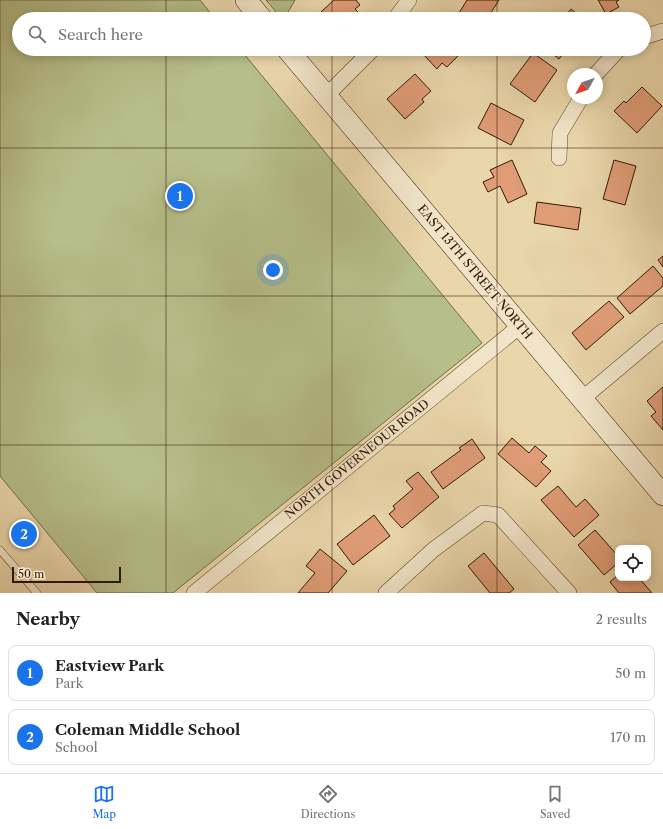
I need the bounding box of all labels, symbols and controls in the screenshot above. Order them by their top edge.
search box [12,12,651,56]
icon: search [26,23,48,45]
text: Search here [58,25,143,44]
north arrow [567,68,603,104]
pin: 1 [167,181,193,211]
street label: EAST 13TH STREET NORTH [415,201,536,342]
your location [263,260,283,280]
street label: NORTH GOVERNEOUR ROAD [282,396,432,521]
pin: 2 [11,519,37,549]
map controls [615,545,651,581]
button: locate [615,545,651,581]
scale bar [12,565,121,584]
text: 50 m [18,567,44,581]
text: Nearby [16,609,80,629]
text: 2 results [596,611,647,627]
text: Eastview Park [55,656,164,675]
text: 1 [27,665,33,681]
text: 50 m [615,665,646,681]
text: Park [55,675,83,691]
text: Coleman Middle School [55,720,240,739]
text: 2 [26,729,34,745]
text: 170 m [610,729,646,745]
text: School [55,739,98,755]
tab: Map [92,783,116,821]
tab: Directions [301,783,355,821]
tab: Saved [540,783,571,821]

